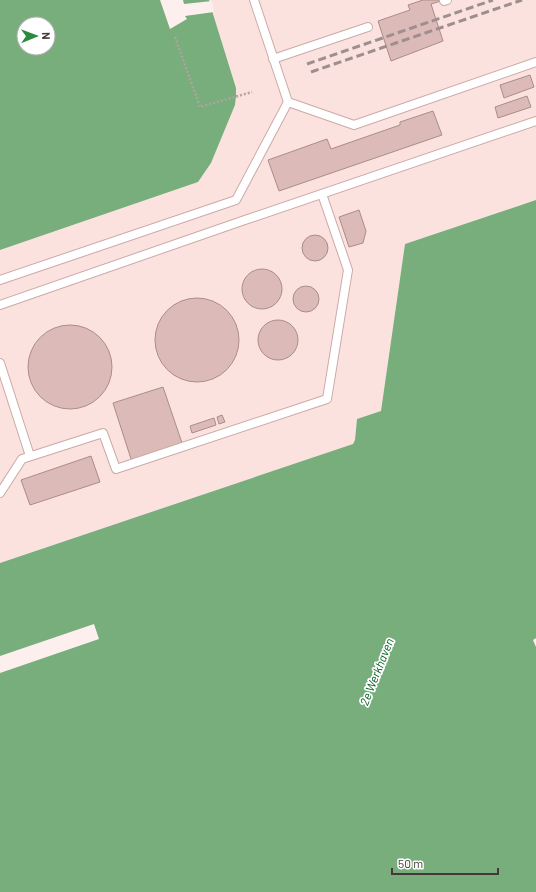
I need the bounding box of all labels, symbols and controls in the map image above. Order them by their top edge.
north arrow [16,16,56,56]
text: N [40,32,53,40]
water label: 2e Werkhaven [356,636,396,707]
scale bar [392,850,498,876]
text: 50 m [398,856,423,870]

